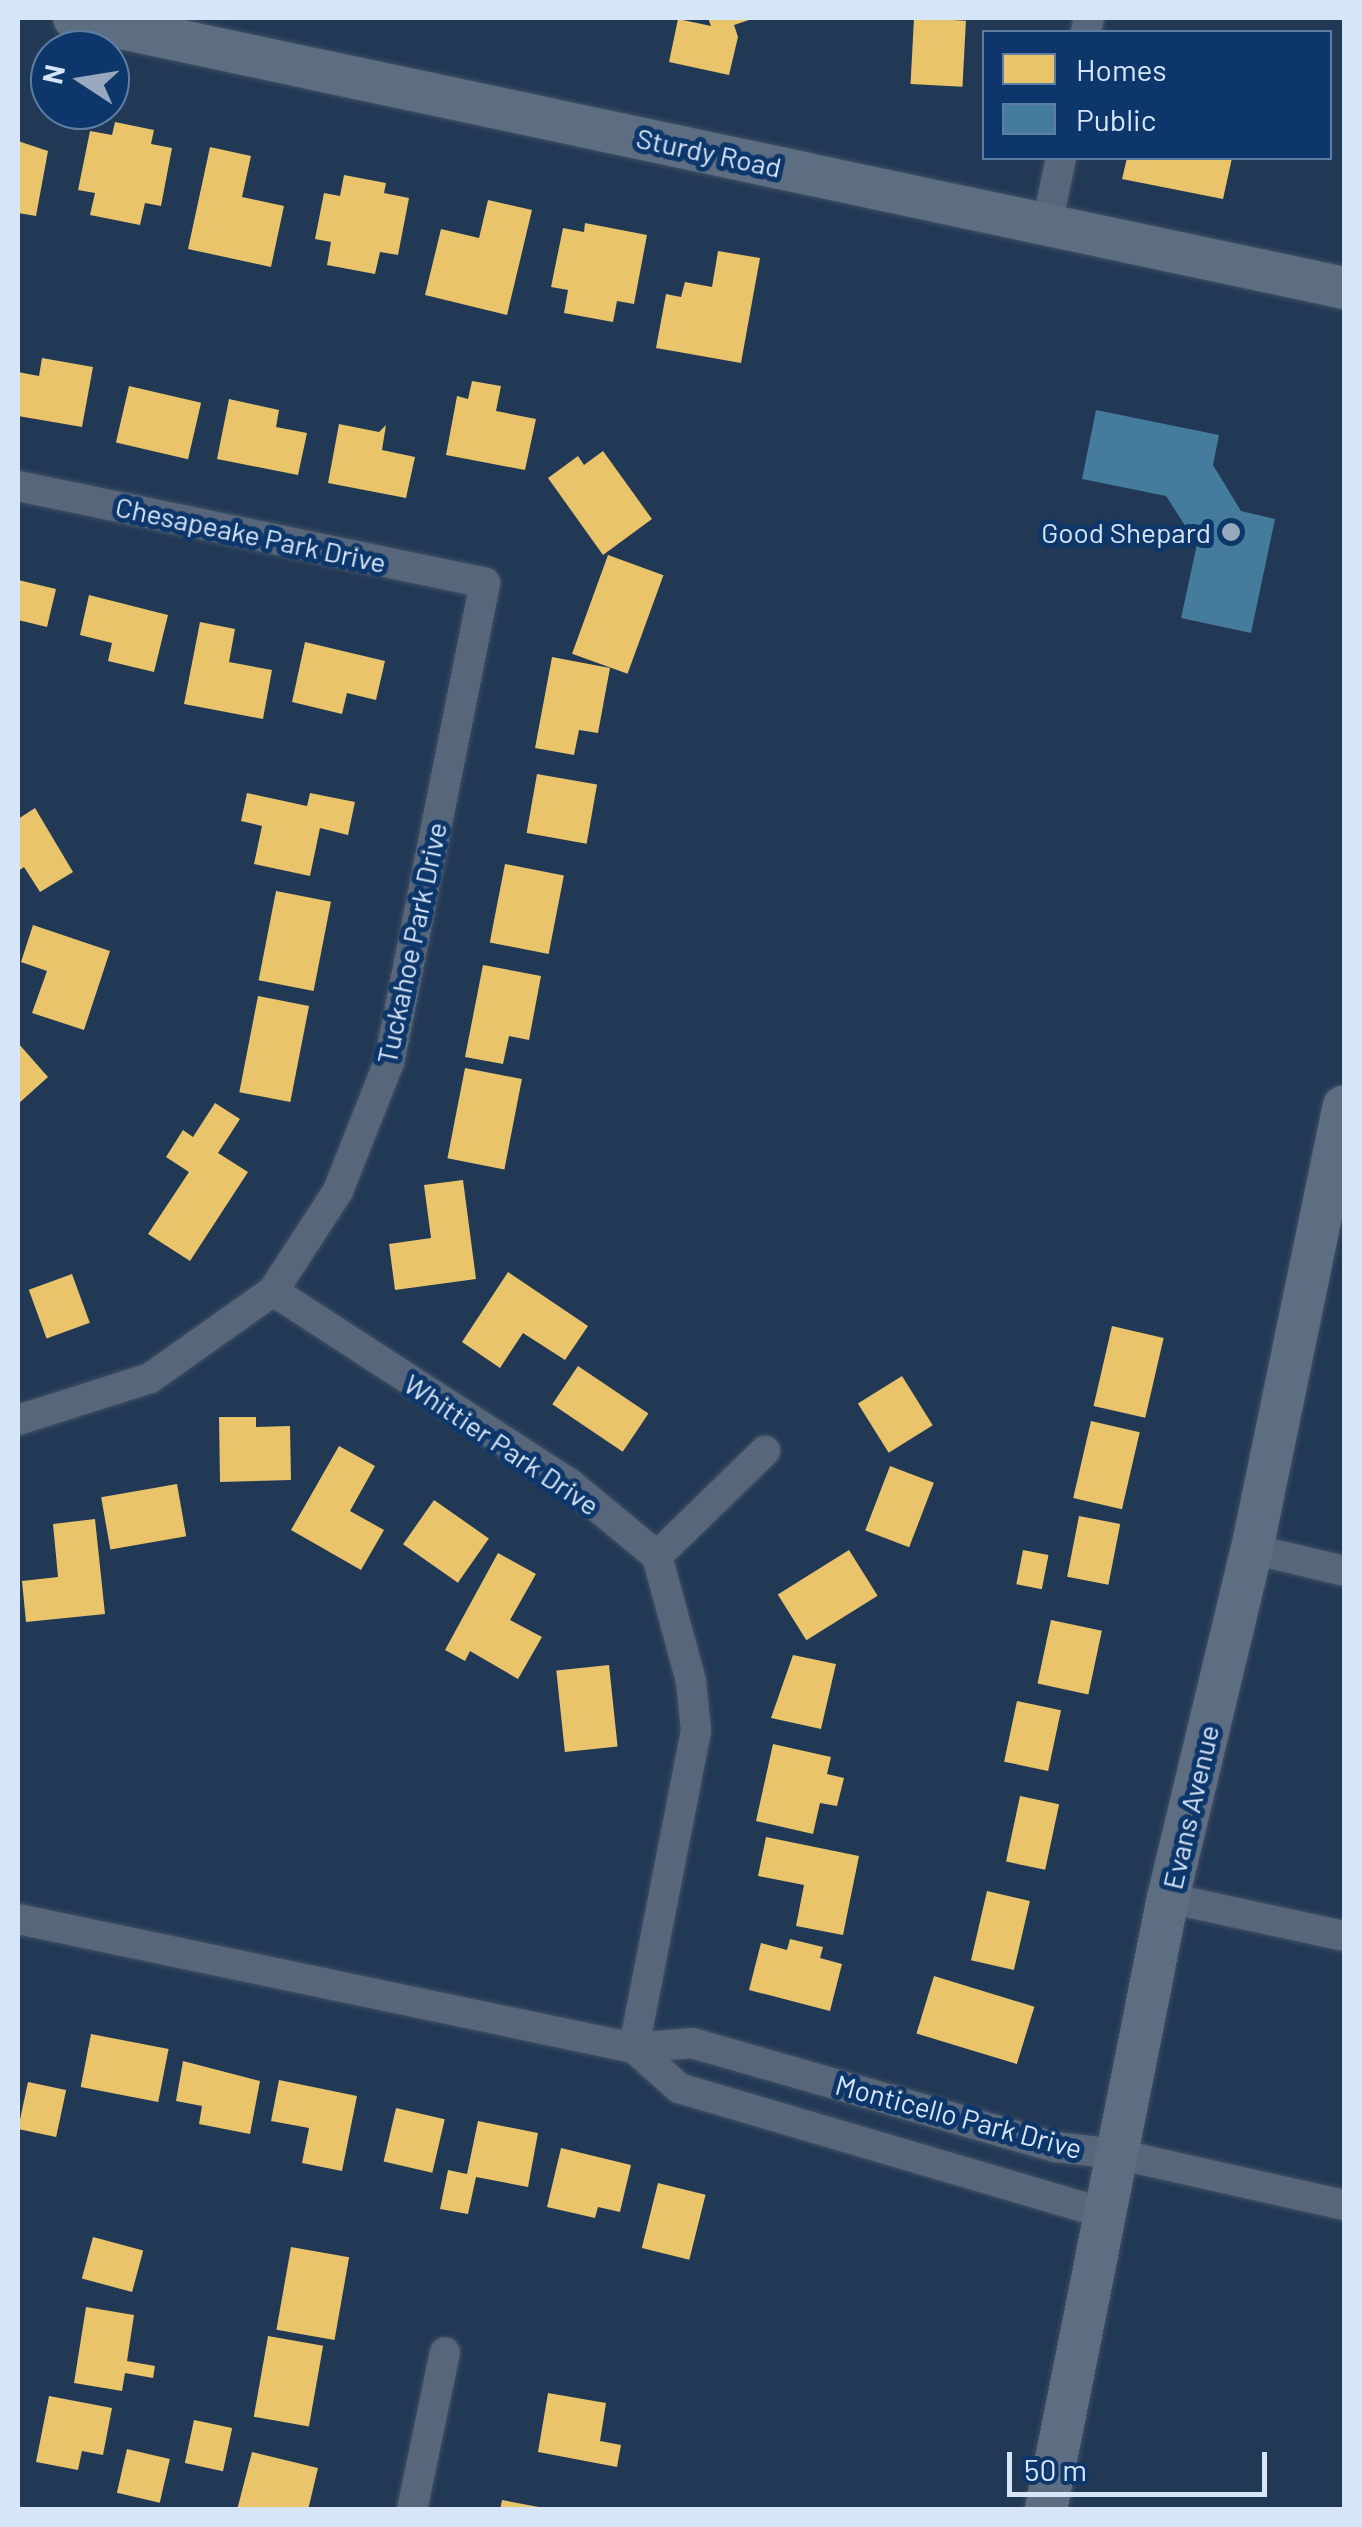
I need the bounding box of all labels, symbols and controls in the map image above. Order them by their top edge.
north arrow [30,30,130,130]
legend [982,30,1332,160]
text: Homes [1076,51,1167,87]
text: N [34,62,71,87]
text: Public [1076,101,1156,137]
street label: Sturdy Road [633,120,785,184]
street label: Chesapeake Park Drive [113,489,389,579]
place label: Good Shepard [1041,515,1211,549]
marker: Good Shepard [1220,521,1242,543]
street label: Tuckahoe Park Drive [369,819,453,1067]
street label: Whittier Park Drive [398,1366,606,1522]
street label: Evans Avenue [1155,1722,1225,1892]
street label: Monticello Park Drive [832,2067,1086,2165]
scale bar [1012,2432,1272,2494]
text: 50 m [1024,2451,1087,2487]

